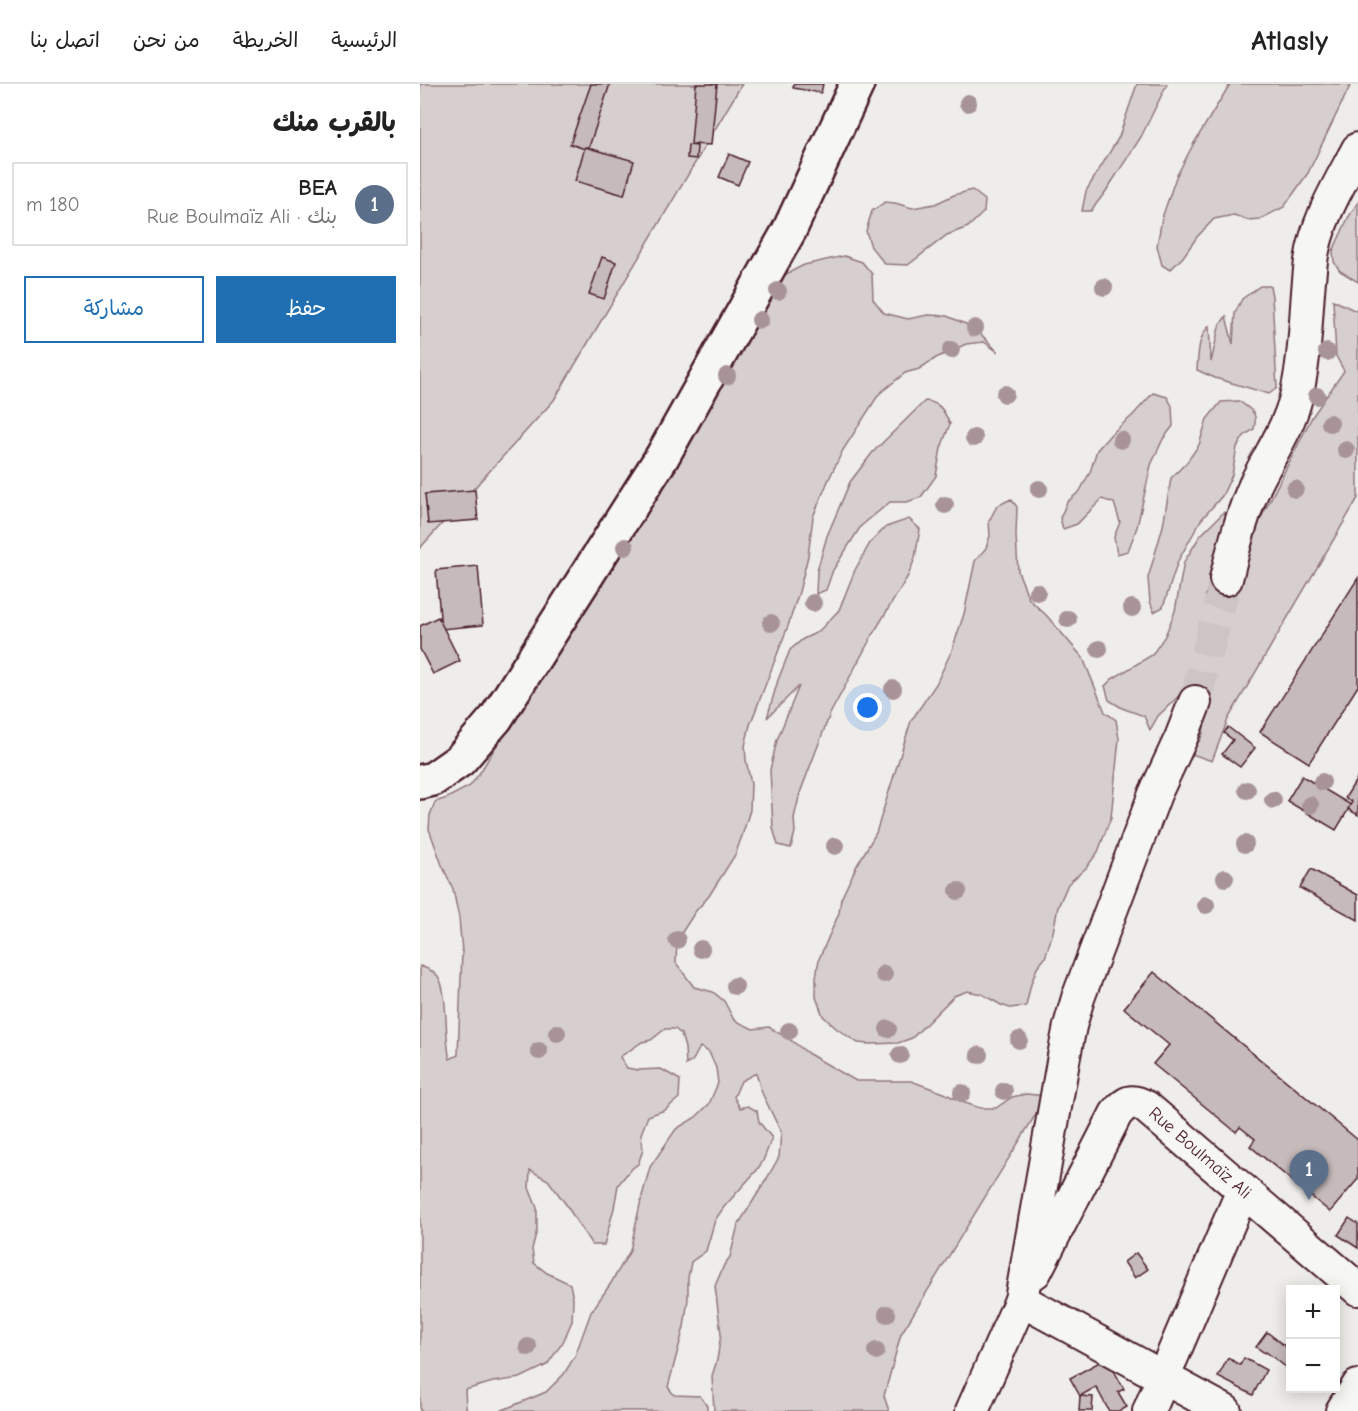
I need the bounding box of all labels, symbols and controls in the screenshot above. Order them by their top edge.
text: Atlasly [1251,25,1328,57]
text: اتصل بنا [30,28,100,52]
text: من نحن [133,28,200,52]
text: الخريطة [233,28,298,52]
text: الرئيسية [331,28,397,52]
text: بالقرب منك [273,108,396,138]
text: BEA [298,175,337,201]
text: 180 m [26,193,80,216]
text: 1 [371,193,378,216]
text: بنك · Rue Boulmaïz Ali [147,205,337,228]
button: مشاركة [24,276,204,343]
button: حفظ [216,276,396,343]
your location [853,693,882,722]
street label: Rue Boulmaïz Ali [1144,1103,1256,1203]
pin: 1 [1290,1150,1328,1200]
map controls [1286,1285,1340,1393]
button: + [1286,1285,1340,1339]
button: − [1286,1339,1340,1393]

